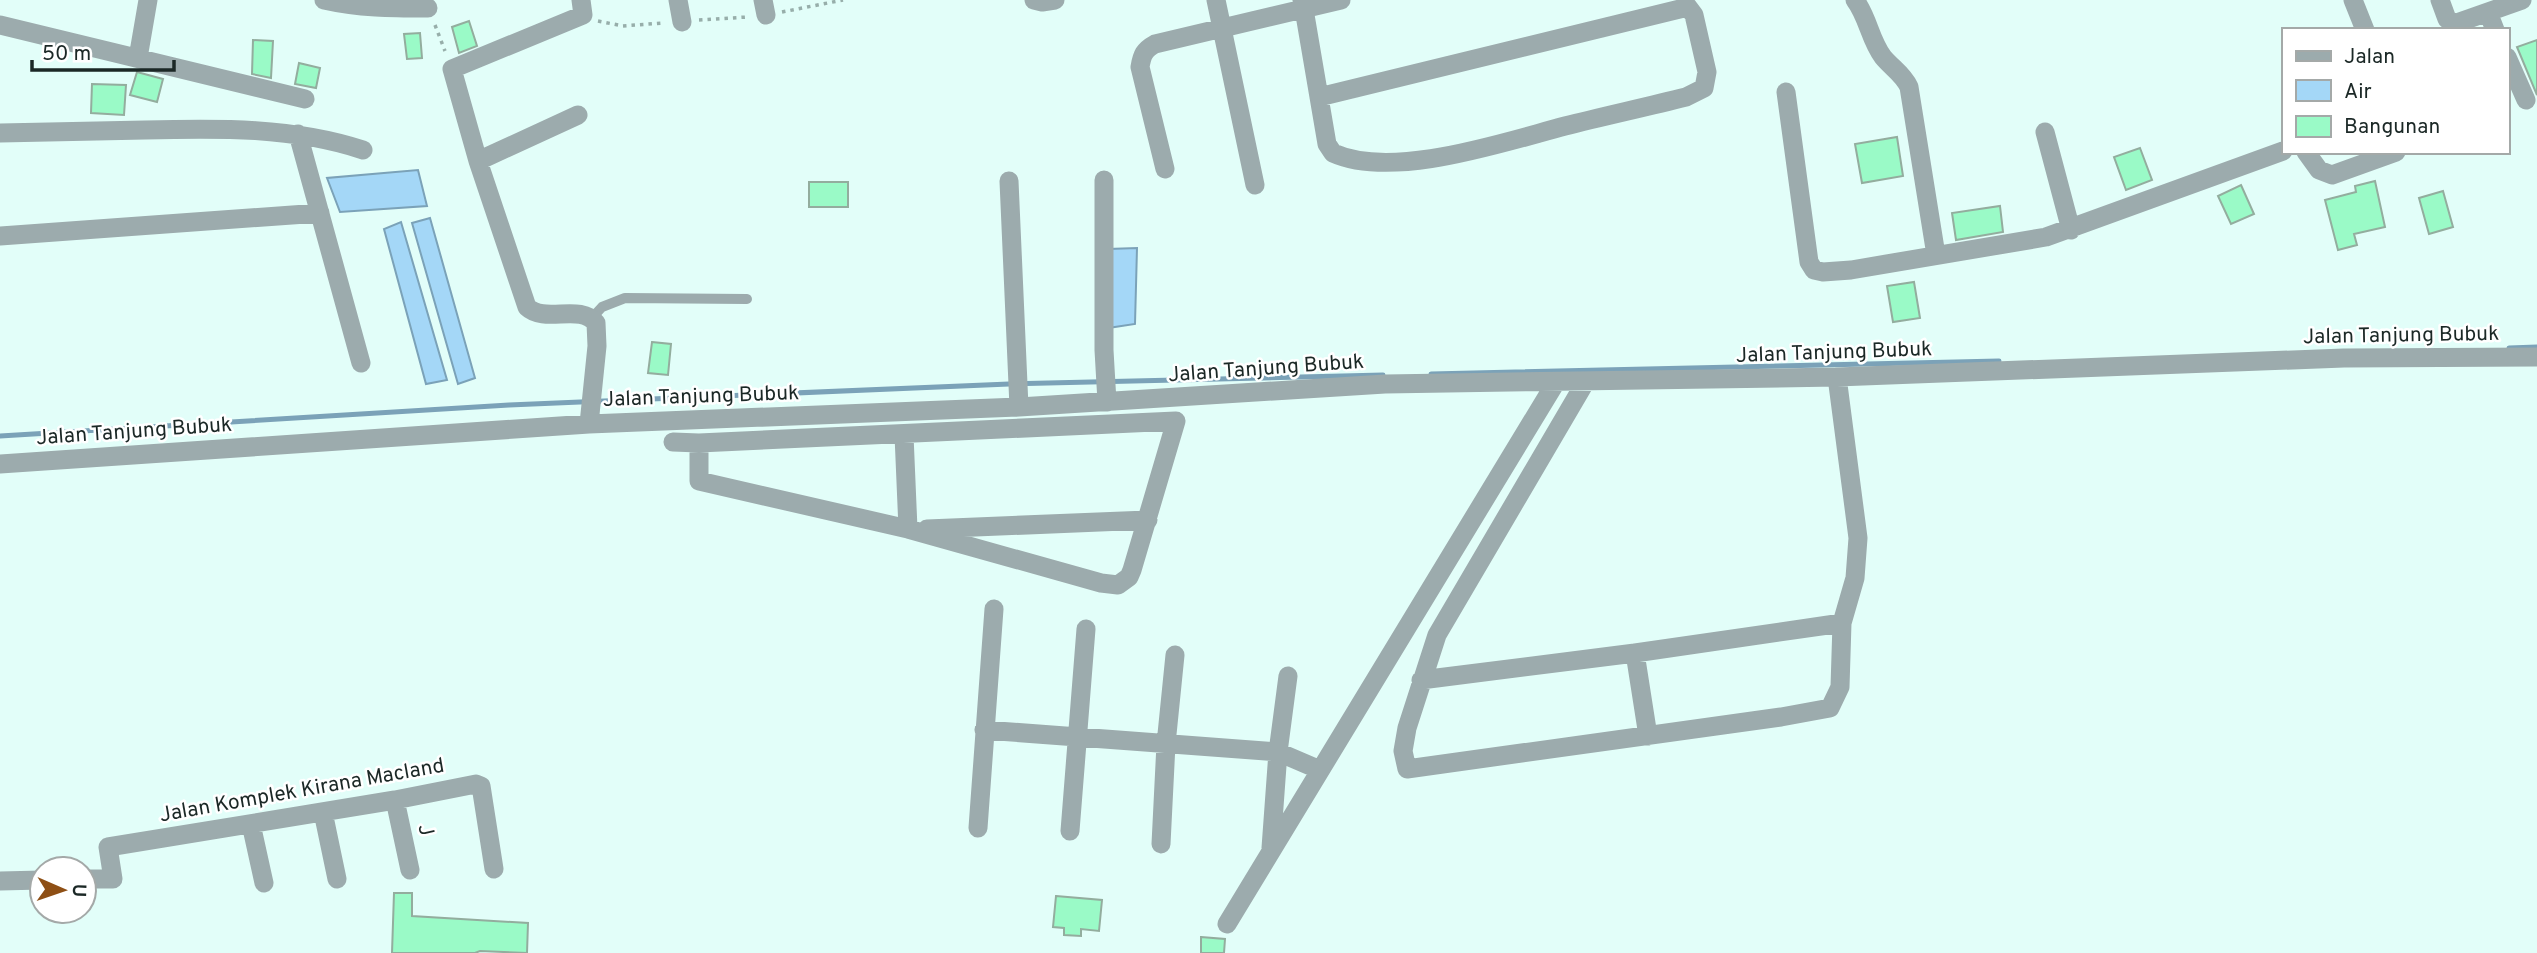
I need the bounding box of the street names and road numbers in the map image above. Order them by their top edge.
street label: Jalan Tanjung Bubuk [2303,321,2499,351]
street label: Jalan Tanjung Bubuk [1735,336,1933,370]
street label: Jalan Tanjung Bubuk [1167,349,1365,389]
street label: Jalan Tanjung Bubuk [602,380,800,414]
street label: Jalan Tanjung Bubuk [35,412,233,452]
street label: Jalan Komplek Kirana Macland [157,753,447,829]
street label: J [411,821,439,839]

